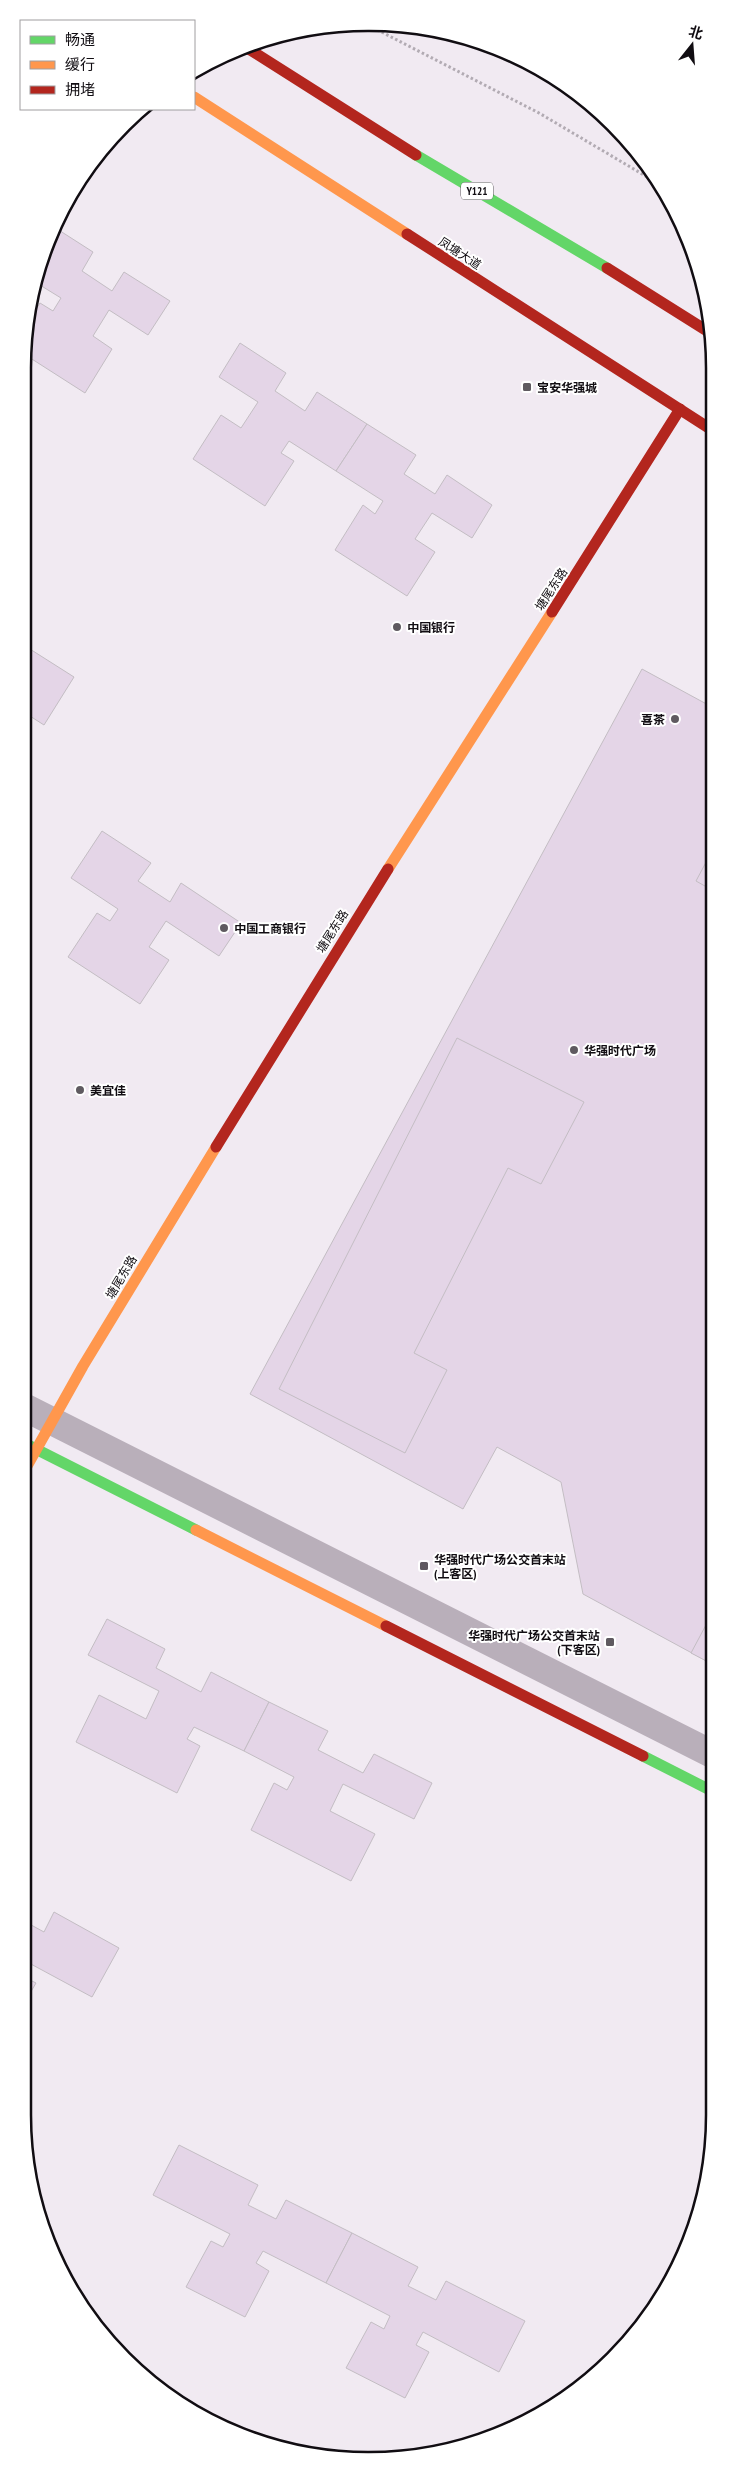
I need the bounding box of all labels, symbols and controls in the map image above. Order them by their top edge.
legend [20,20,195,110]
north arrow [667,20,717,70]
text: 北 [686,22,705,43]
text: 畅通 [65,30,95,49]
text: 缓行 [65,55,95,74]
text: 拥堵 [65,80,95,99]
road number: Y121 [461,182,493,200]
street label: 凤塘大道 [436,234,484,272]
place label: 宝安华强城 [537,380,597,395]
marker: 宝安华强城 [521,381,533,393]
street label: 塘尾东路 [532,565,570,613]
place label: 中国银行 [407,620,455,635]
marker: 中国银行 [391,621,403,633]
place label: 喜茶 [641,712,665,727]
marker: 喜茶 [669,713,681,725]
street label: 塘尾东路 [313,907,351,955]
place label: 中国工商银行 [234,921,306,936]
marker: 中国工商银行 [218,922,230,934]
place label: 华强时代广场 [584,1043,656,1058]
marker: 华强时代广场 [568,1044,580,1056]
place label: 美宜佳 [90,1083,126,1098]
marker: 美宜佳 [74,1084,86,1096]
street label: 塘尾东路 [102,1253,140,1301]
place label: 华强时代广场公交首末站 (上客区) [434,1552,566,1581]
marker: 华强时代广场公交首末站 (上客区) [418,1560,430,1572]
place label: 华强时代广场公交首末站 (下客区) [468,1628,600,1657]
marker: 华强时代广场公交首末站 (下客区) [604,1636,616,1648]

